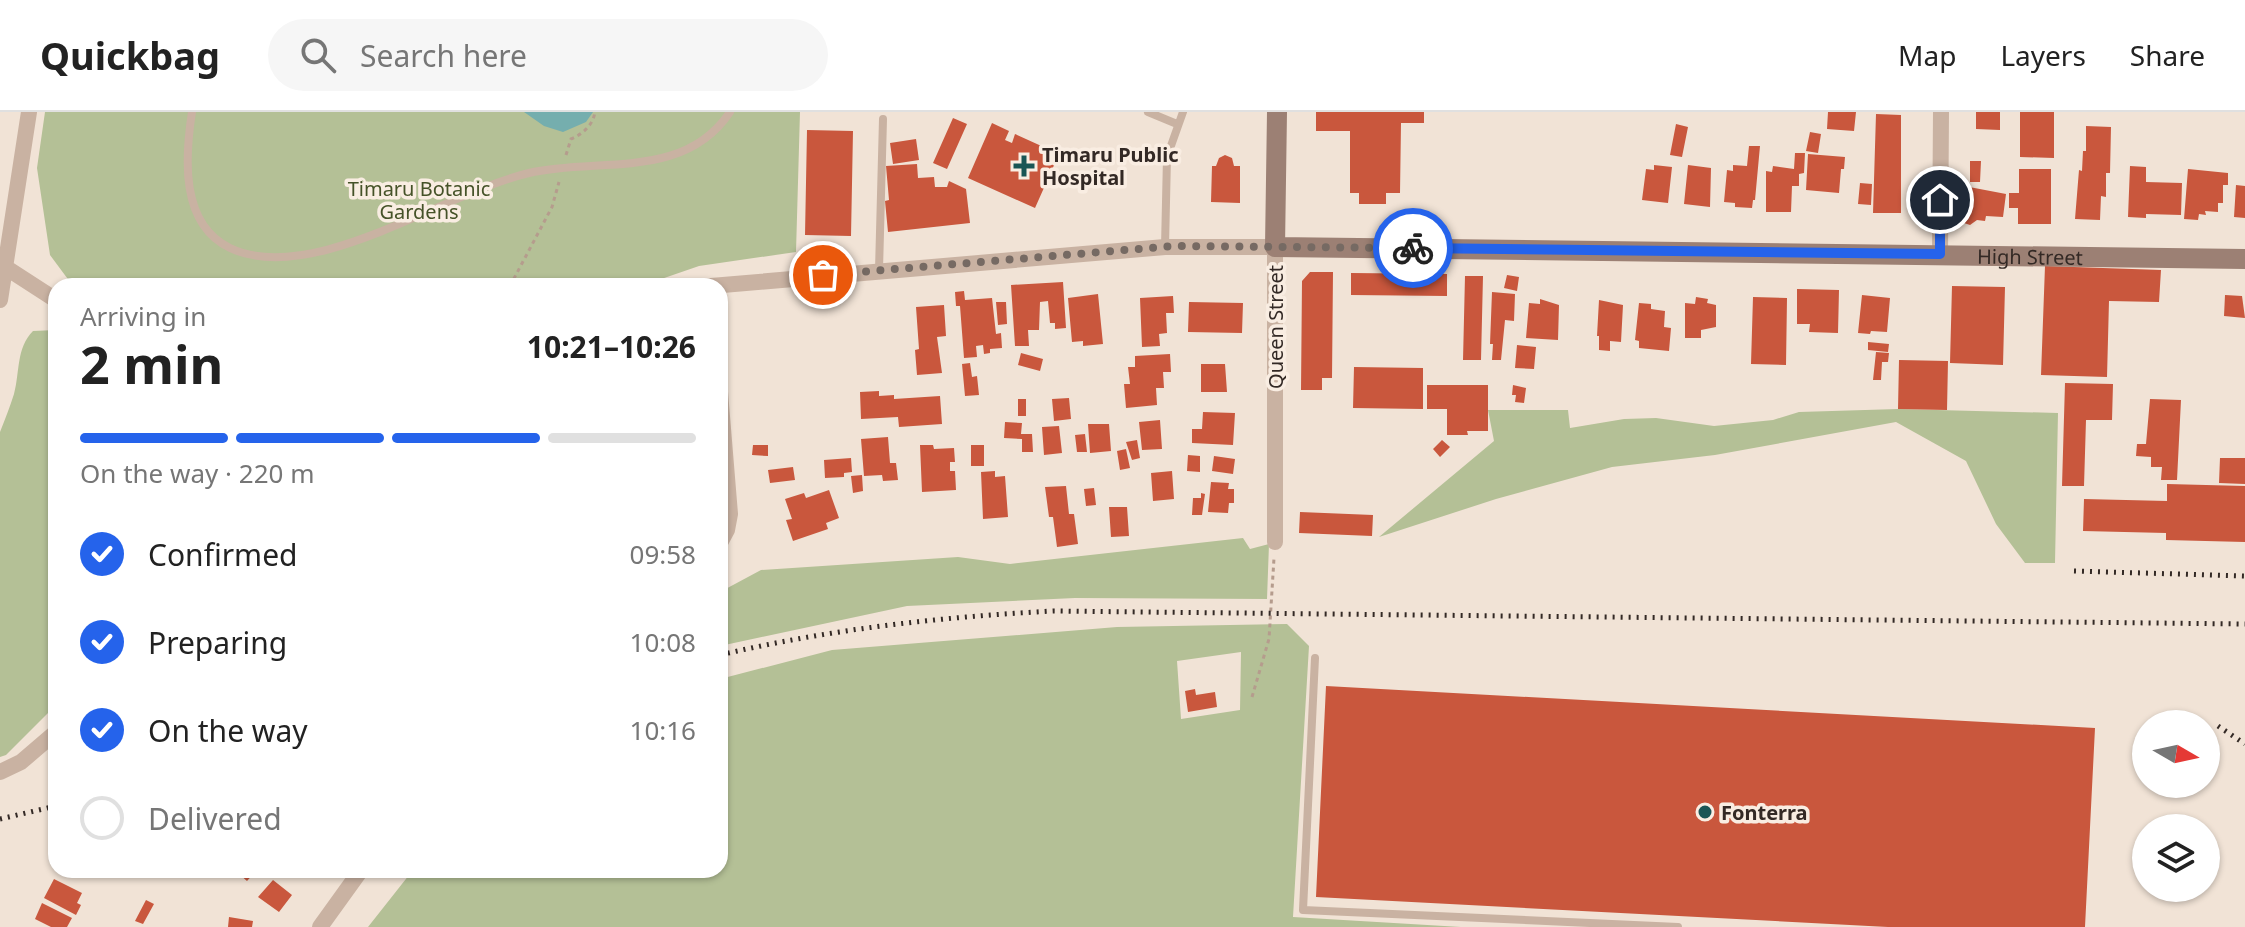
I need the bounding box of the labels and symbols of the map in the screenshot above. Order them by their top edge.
place label: Timaru Public Hospital [1042,141,1178,191]
marker: Timaru Public Hospital [1013,155,1035,177]
pin [1906,166,1974,234]
park label: Timaru Botanic Gardens [348,175,490,225]
courier [1373,208,1453,288]
pin [789,241,857,309]
street label: High Street [1977,242,2083,270]
street label: Queen Street [1262,265,1289,389]
north arrow [2132,710,2220,798]
place label: Fonterra [1721,799,1808,826]
marker: Fonterra [1696,803,1714,821]

